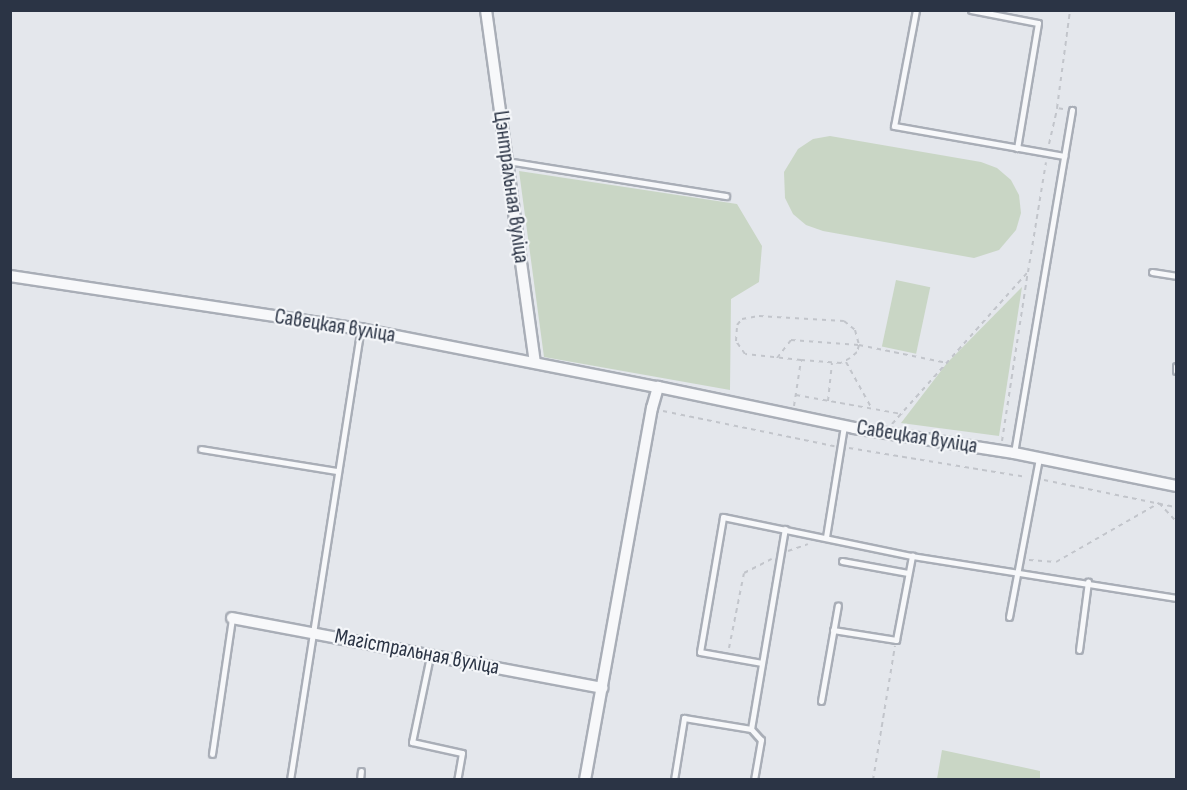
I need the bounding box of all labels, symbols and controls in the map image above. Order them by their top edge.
street label: Цэнтральная вуліца [487,109,535,265]
street label: Савецкая вуліца [273,303,397,349]
street label: Савецкая вуліца [855,414,979,460]
street label: Магістральная вуліца [332,623,502,681]

